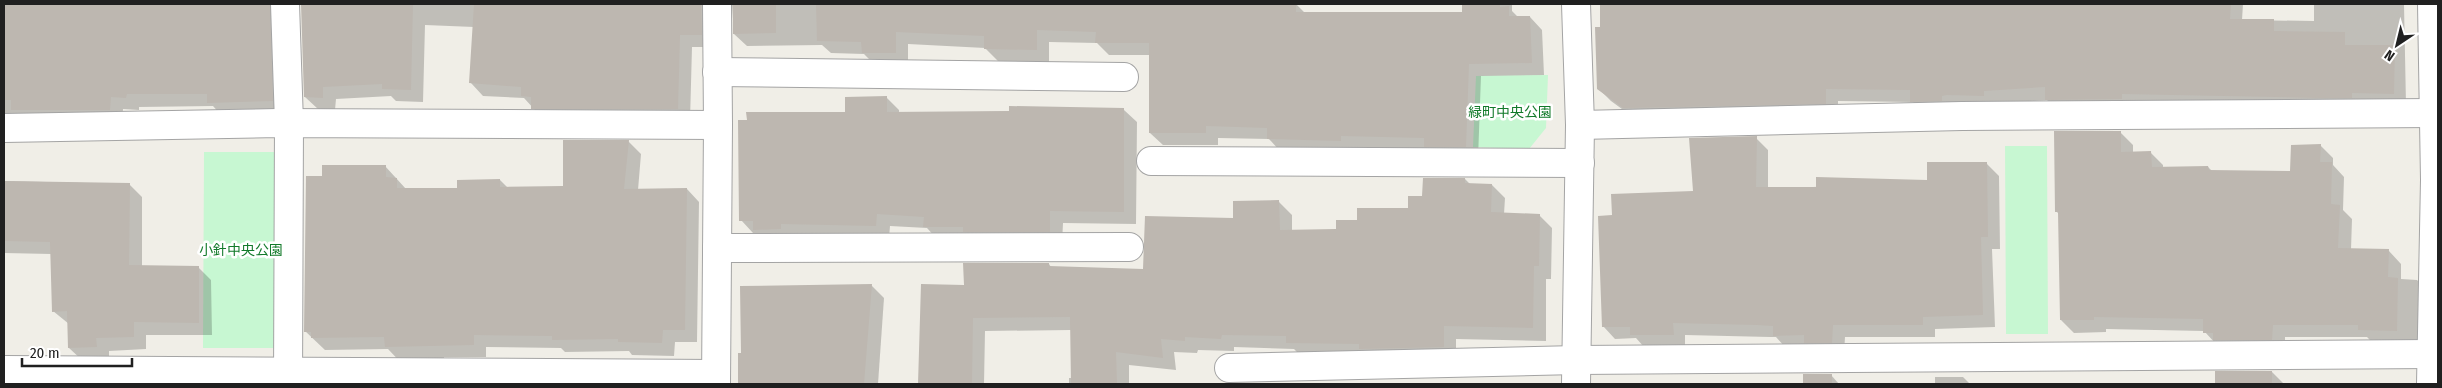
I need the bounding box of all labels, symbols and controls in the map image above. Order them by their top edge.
north arrow [2372,20,2422,70]
text: N [2382,46,2398,65]
park label: 緑町中央公園 [1468,104,1552,121]
park label: 小針中央公園 [199,242,283,259]
scale bar [22,336,132,368]
text: 20 m [30,344,60,362]

